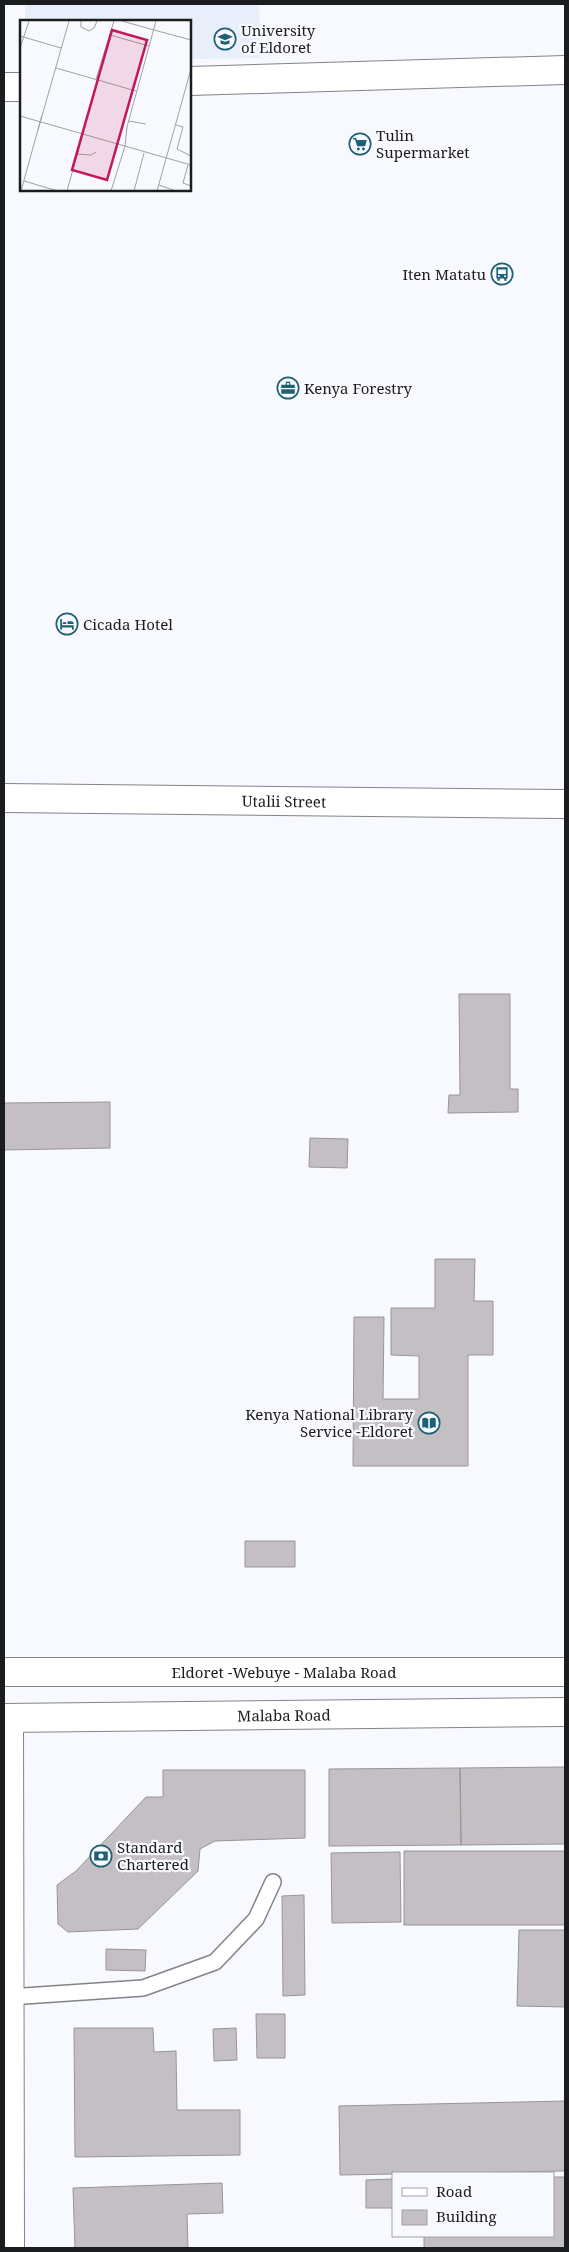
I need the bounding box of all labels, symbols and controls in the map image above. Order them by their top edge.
inset map [20,20,191,191]
place label: University of Eldoret [241,20,316,57]
school or university icon: University of Eldoret [213,27,237,51]
place label: Tulin Supermarket [376,125,469,162]
supermarket icon: Tulin Supermarket [348,132,372,156]
bus stop icon: Iten Matatu [490,262,514,286]
place label: Iten Matatu [403,264,486,284]
office icon: Kenya Forestry [276,376,300,400]
place label: Kenya Forestry [304,378,413,398]
hotel icon: Cicada Hotel [55,612,79,636]
place label: Cicada Hotel [83,614,173,634]
street label: Utalii Street [242,791,326,811]
place label: Kenya National Library Service -Eldoret [245,1404,414,1441]
library icon: Kenya National Library Service -Eldoret [417,1411,441,1435]
street label: Eldoret -Webuye - Malaba Road [172,1662,396,1682]
street label: Malaba Road [237,1705,331,1726]
place label: Standard Chartered [117,1837,189,1874]
bank icon: Standard Chartered [89,1844,113,1868]
legend [392,2172,554,2237]
text: Road [436,2181,472,2201]
text: Building [436,2206,497,2226]

